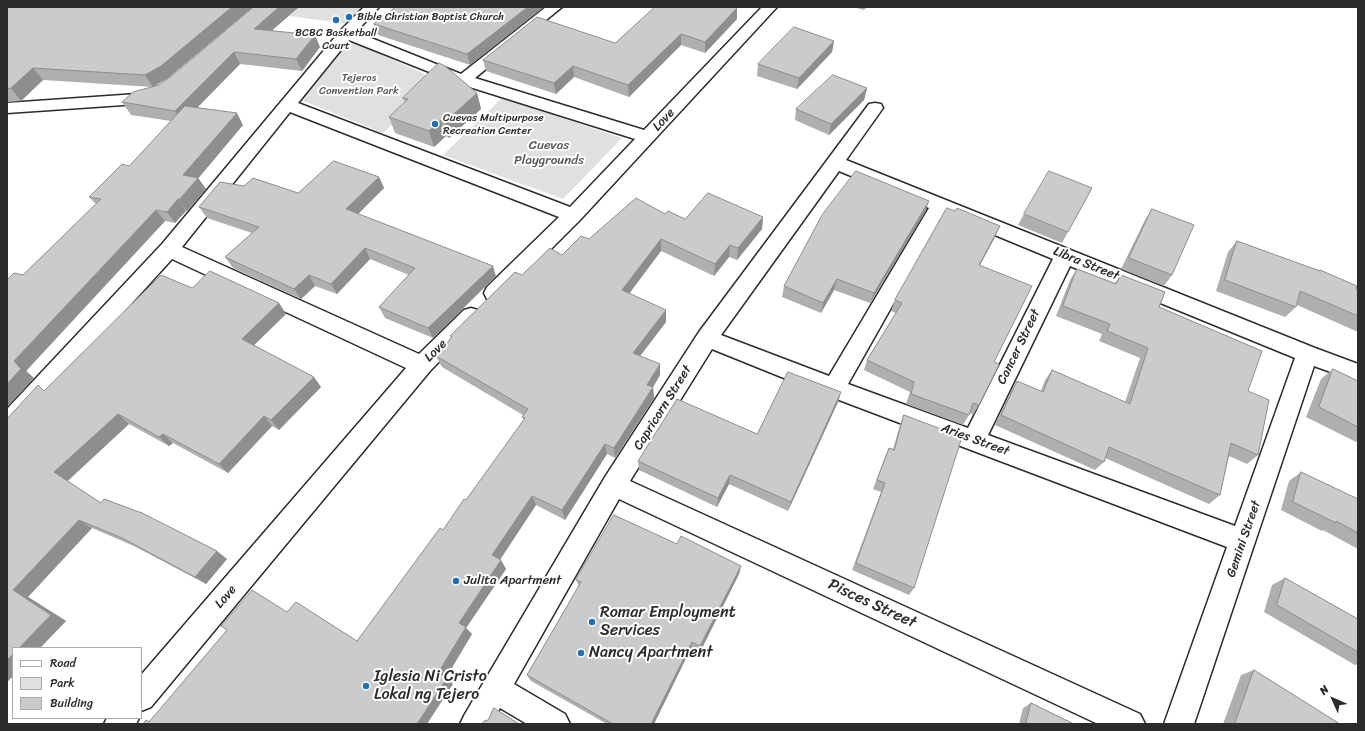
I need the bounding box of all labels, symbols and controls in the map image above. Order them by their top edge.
place label: Bible Christian Baptist Church [357,10,504,24]
marker: Bible Christian Baptist Church [344,12,354,22]
marker: BCBC Basketball Court [331,15,341,25]
place label: BCBC Basketball Court [295,26,377,52]
park label: Tejeros Convention Park [319,71,399,97]
street label: Love [650,105,678,135]
place label: Cuevas Multipurpose Recreation Center [443,111,544,137]
marker: Cuevas Multipurpose Recreation Center [430,119,440,129]
park label: Cuevas Playgrounds [514,138,584,169]
street label: Libra Street [1051,244,1121,284]
street label: Cancer Street [994,307,1044,387]
street label: Love [422,337,450,365]
street label: Capricorn Street [631,363,695,453]
street label: Aries Street [939,420,1011,460]
street label: Gemini Street [1224,499,1264,579]
place label: Julita Apartment [464,573,561,589]
street label: Pisces Street [825,575,919,633]
marker: Julita Apartment [451,576,461,586]
street label: Love [212,582,240,612]
place label: Romar Employment Services [600,603,736,641]
marker: Romar Employment Services [587,617,597,627]
place label: Nancy Apartment [589,643,713,663]
legend [12,647,142,719]
marker: Nancy Apartment [576,648,586,658]
text: Road [50,652,76,674]
place label: Iglesia Ni Cristo Lokal ng Tejero [374,667,487,705]
text: Park [50,672,75,694]
north arrow [1313,679,1353,719]
marker: Iglesia Ni Cristo Lokal ng Tejero [361,681,371,691]
text: N [1315,681,1334,700]
text: Building [50,692,93,714]

